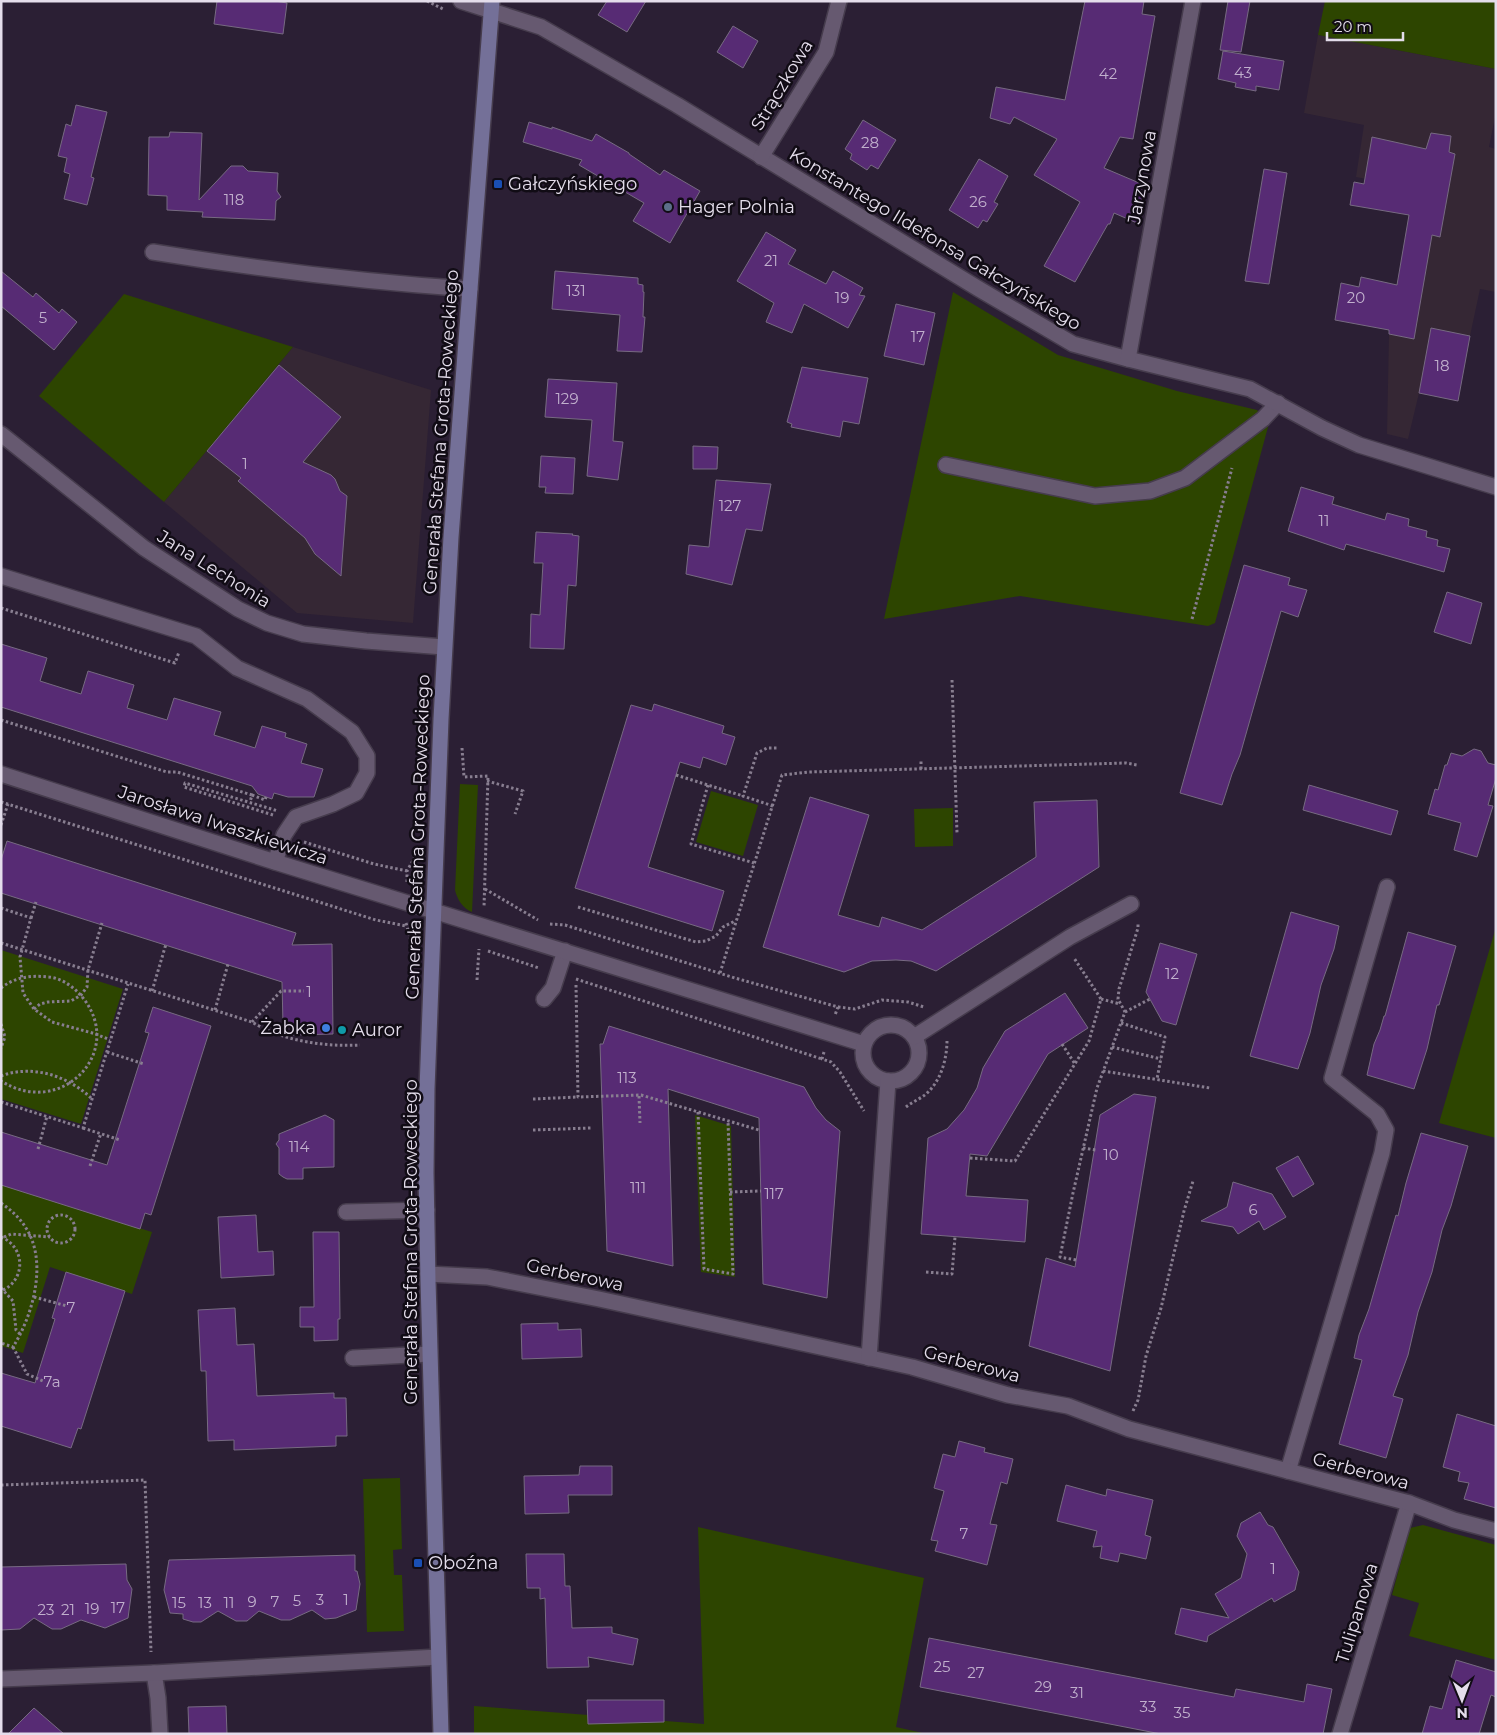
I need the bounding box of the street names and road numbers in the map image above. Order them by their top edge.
street label: Strączkowa [746,36,818,134]
street label: Jarzynowa [1123,128,1161,227]
street label: Konstantego Ildefonsa Gałczyńskiego [785,143,1085,335]
street label: Generała Stefana Grota-Roweckiego [419,269,463,595]
street label: Jana Lechonia [152,525,275,613]
street label: Generała Stefana Grota-Roweckiego [401,674,435,1000]
street label: Jarosława Iwaszkiewicza [114,780,331,869]
street label: Generała Stefana Grota-Roweckiego [400,1079,422,1405]
street label: Gerberowa [524,1254,626,1296]
street label: Gerberowa [921,1341,1023,1387]
street label: Gerberowa [1310,1448,1412,1494]
street label: Tulipanowa [1331,1560,1383,1666]

